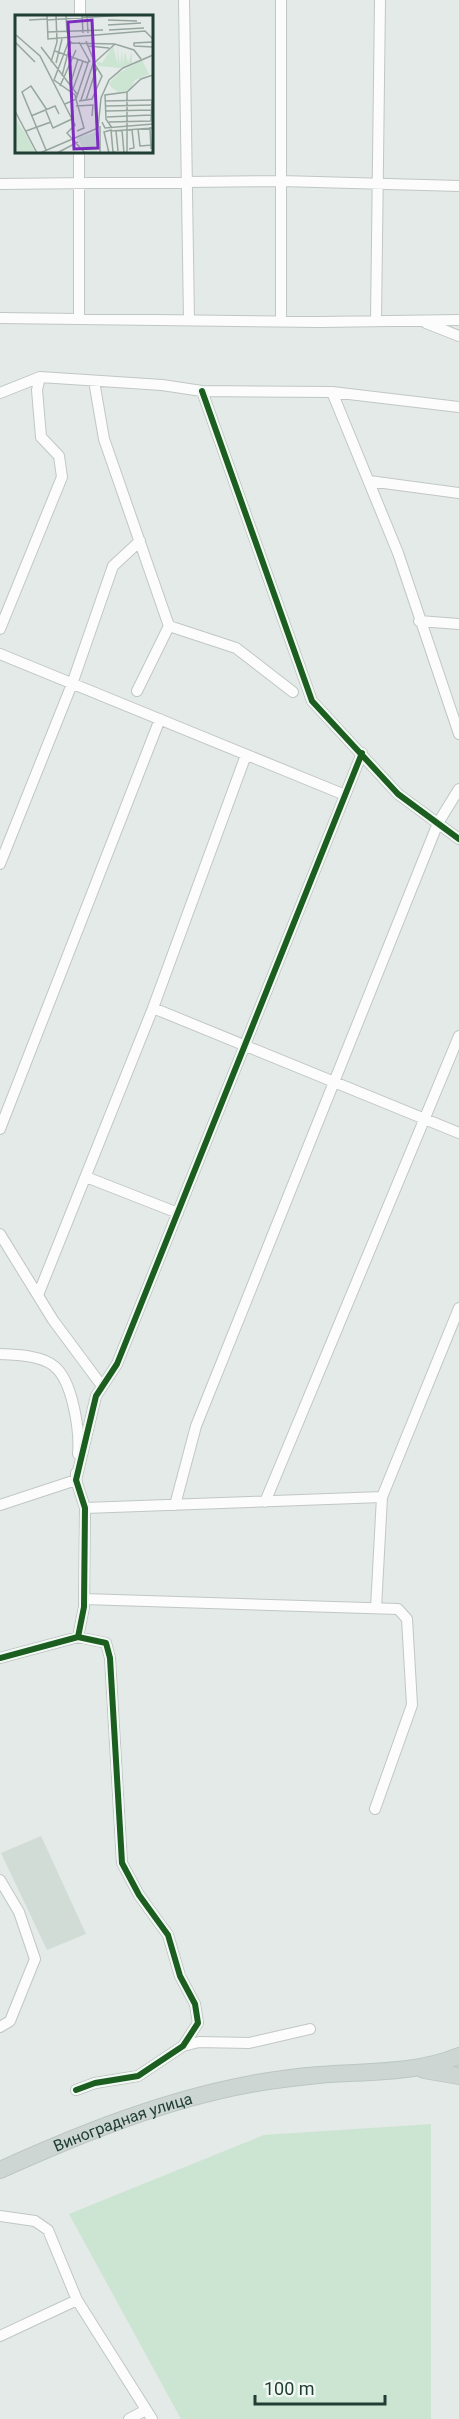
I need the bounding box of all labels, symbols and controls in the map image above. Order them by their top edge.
inset map [15,15,153,153]
street label: Виноградная улица [50,2088,194,2155]
scale bar [255,2368,386,2406]
text: 100 m [264,2378,315,2399]

